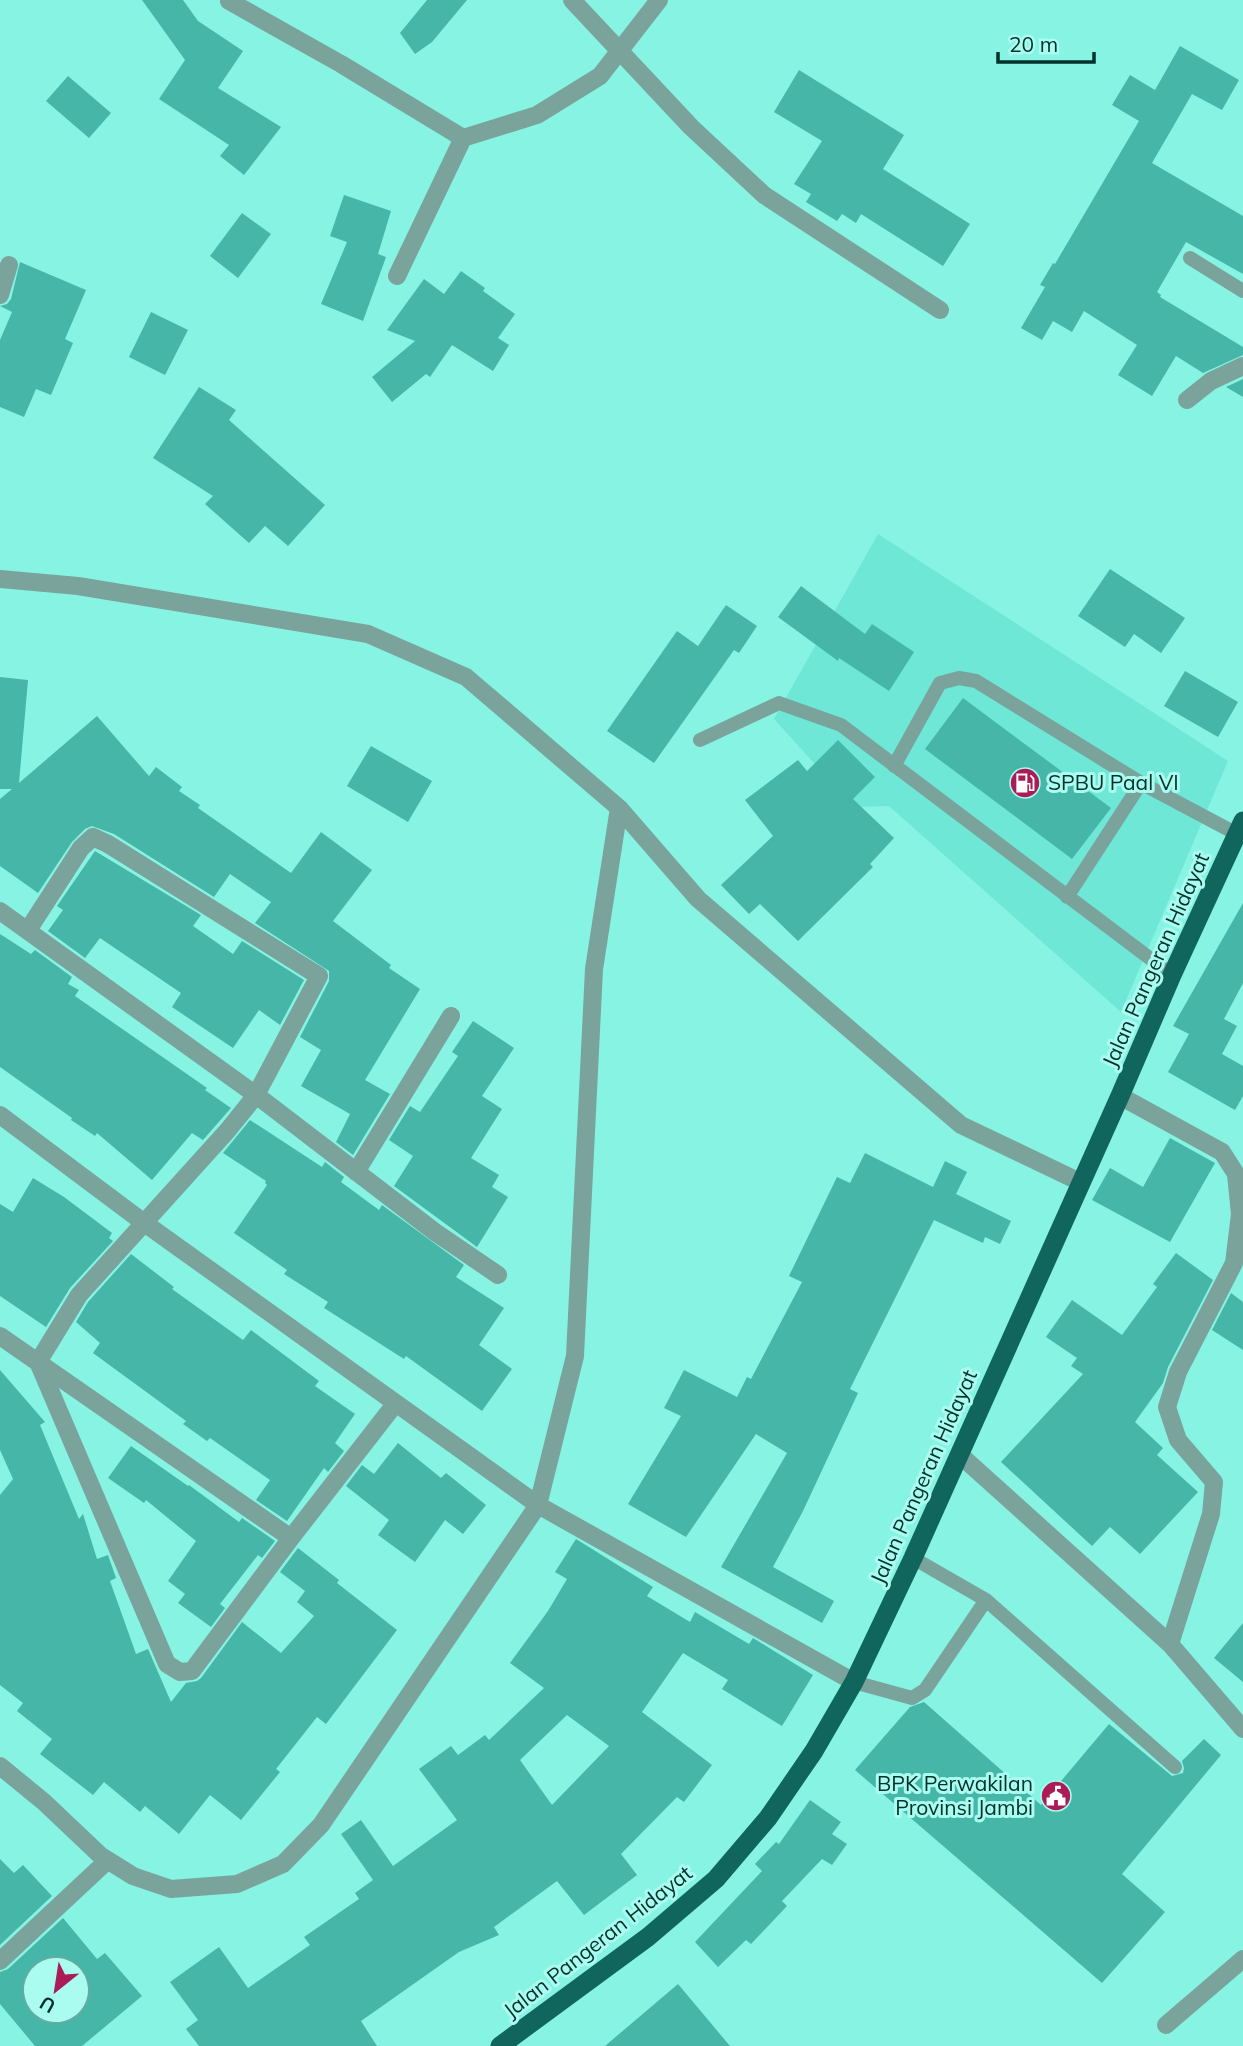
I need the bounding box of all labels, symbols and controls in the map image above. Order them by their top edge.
scale bar [998,21,1094,65]
text: 20 m [1009,31,1058,57]
fuel station icon: SPBU Paal VI [1008,766,1042,800]
place label: SPBU Paal VI [1048,769,1179,795]
street label: Jalan Pangeran Hidayat [1096,848,1214,1071]
street label: Jalan Pangeran Hidayat [864,1365,982,1588]
place label: BPK Perwakilan Provinsi Jambi [877,1770,1033,1820]
public building icon: BPK Perwakilan Provinsi Jambi [1039,1779,1073,1813]
street label: Jalan Pangeran Hidayat [498,1860,697,2023]
north arrow [21,1955,91,2025]
text: U [35,1991,60,2019]

